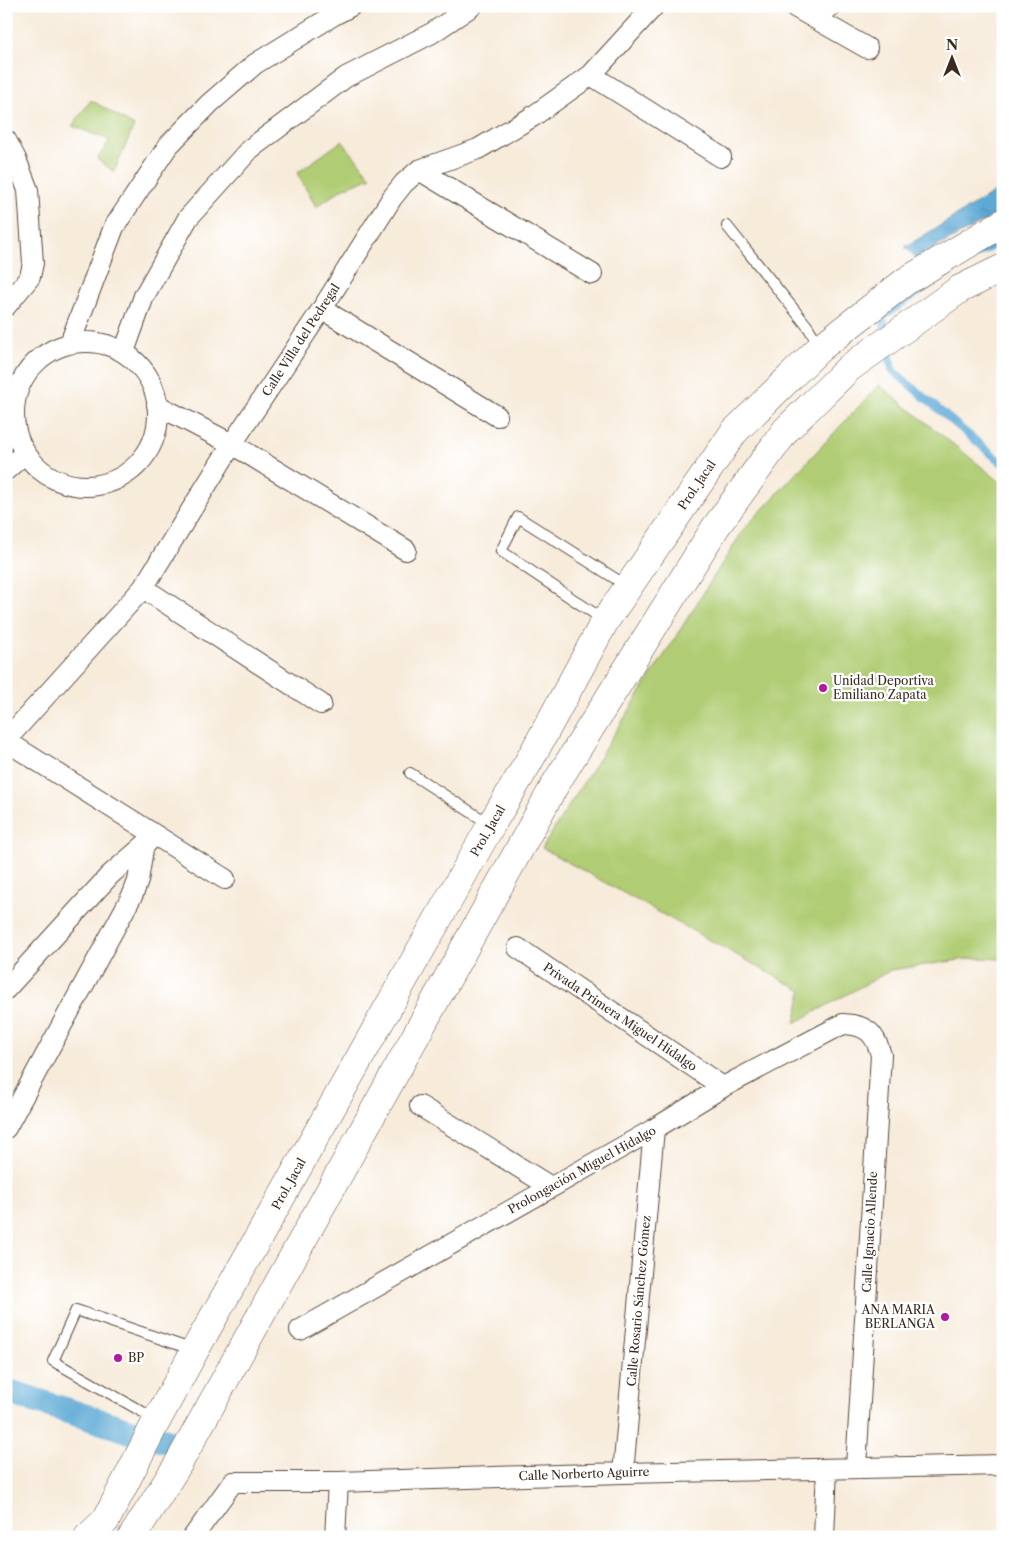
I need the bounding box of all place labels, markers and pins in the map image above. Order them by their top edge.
place label: Unidad Deportiva Emiliano Zapata [833,673,934,702]
marker: Unidad Deportiva Emiliano Zapata [817,682,829,694]
place label: ANA MARIA BERLANGA [860,1302,936,1331]
marker: ANA MARIA BERLANGA [939,1311,951,1323]
place label: BP [128,1350,144,1365]
marker: BP [112,1352,124,1364]

